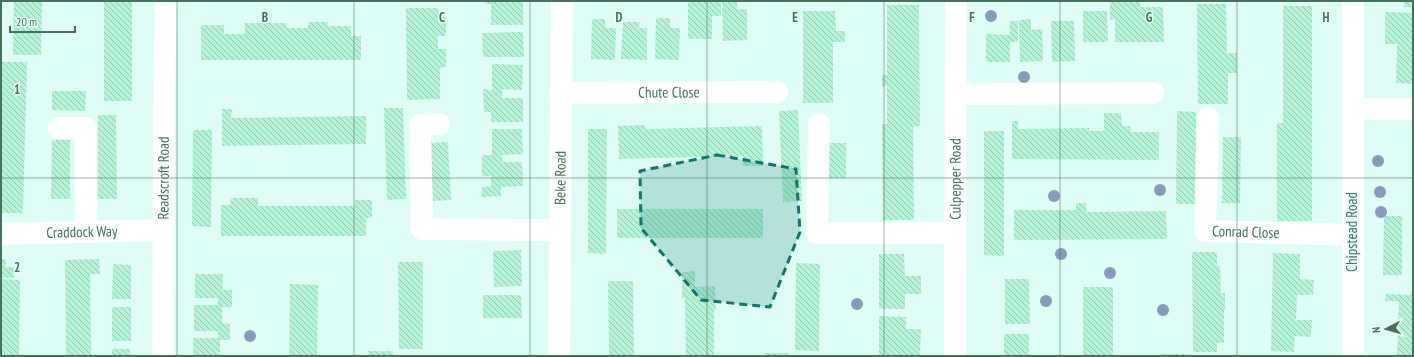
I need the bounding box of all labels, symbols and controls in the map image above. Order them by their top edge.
scale bar [10,8,75,34]
text: B [262,9,268,26]
text: C [439,9,445,26]
text: D [616,9,623,26]
text: E [792,9,798,26]
text: F [969,9,975,26]
text: G [1146,9,1153,26]
text: H [1323,9,1330,26]
text: 20 m [16,14,37,29]
text: 1 [14,81,20,98]
street label: Chute Close [638,82,700,102]
street label: Readscroft Road [154,137,173,219]
street label: Culpepper Road [945,138,965,220]
street label: Beke Road [550,151,570,205]
street label: Chipstead Road [1342,192,1361,272]
street label: Craddock Way [46,221,118,242]
street label: Conrad Close [1212,221,1280,242]
text: 2 [14,259,20,276]
north arrow [1366,309,1406,349]
text: N [1369,326,1383,334]

